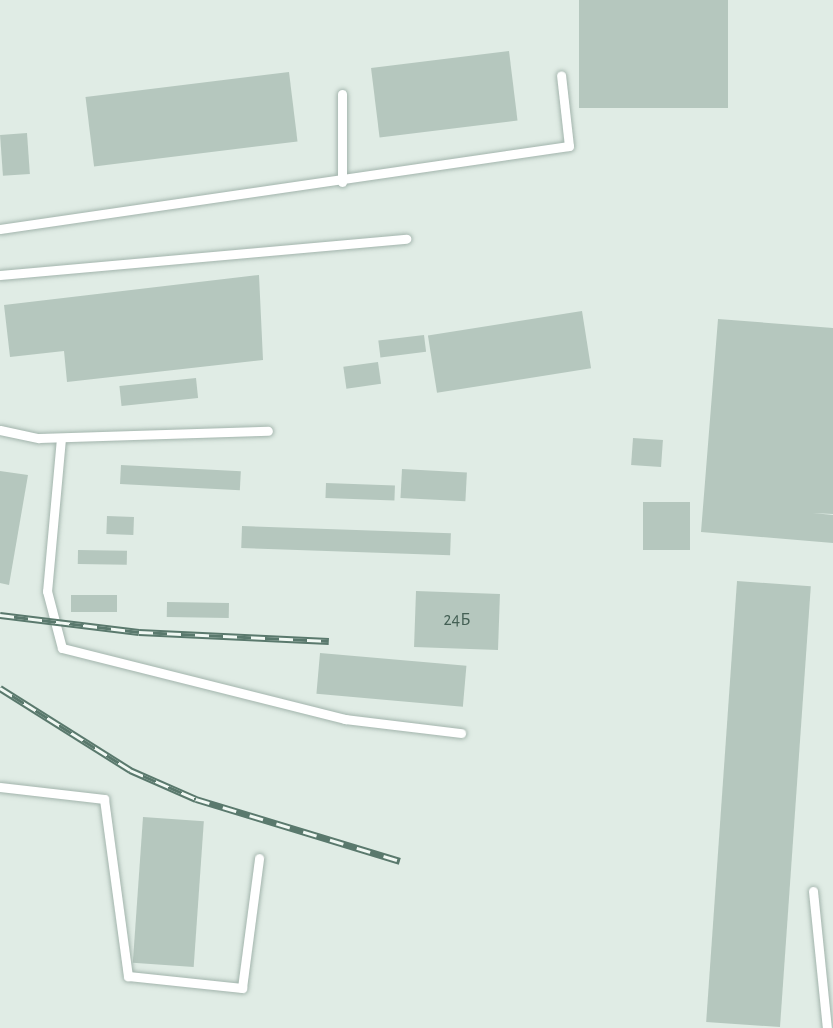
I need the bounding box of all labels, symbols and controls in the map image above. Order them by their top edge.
house number: 24Б [443,609,471,631]

